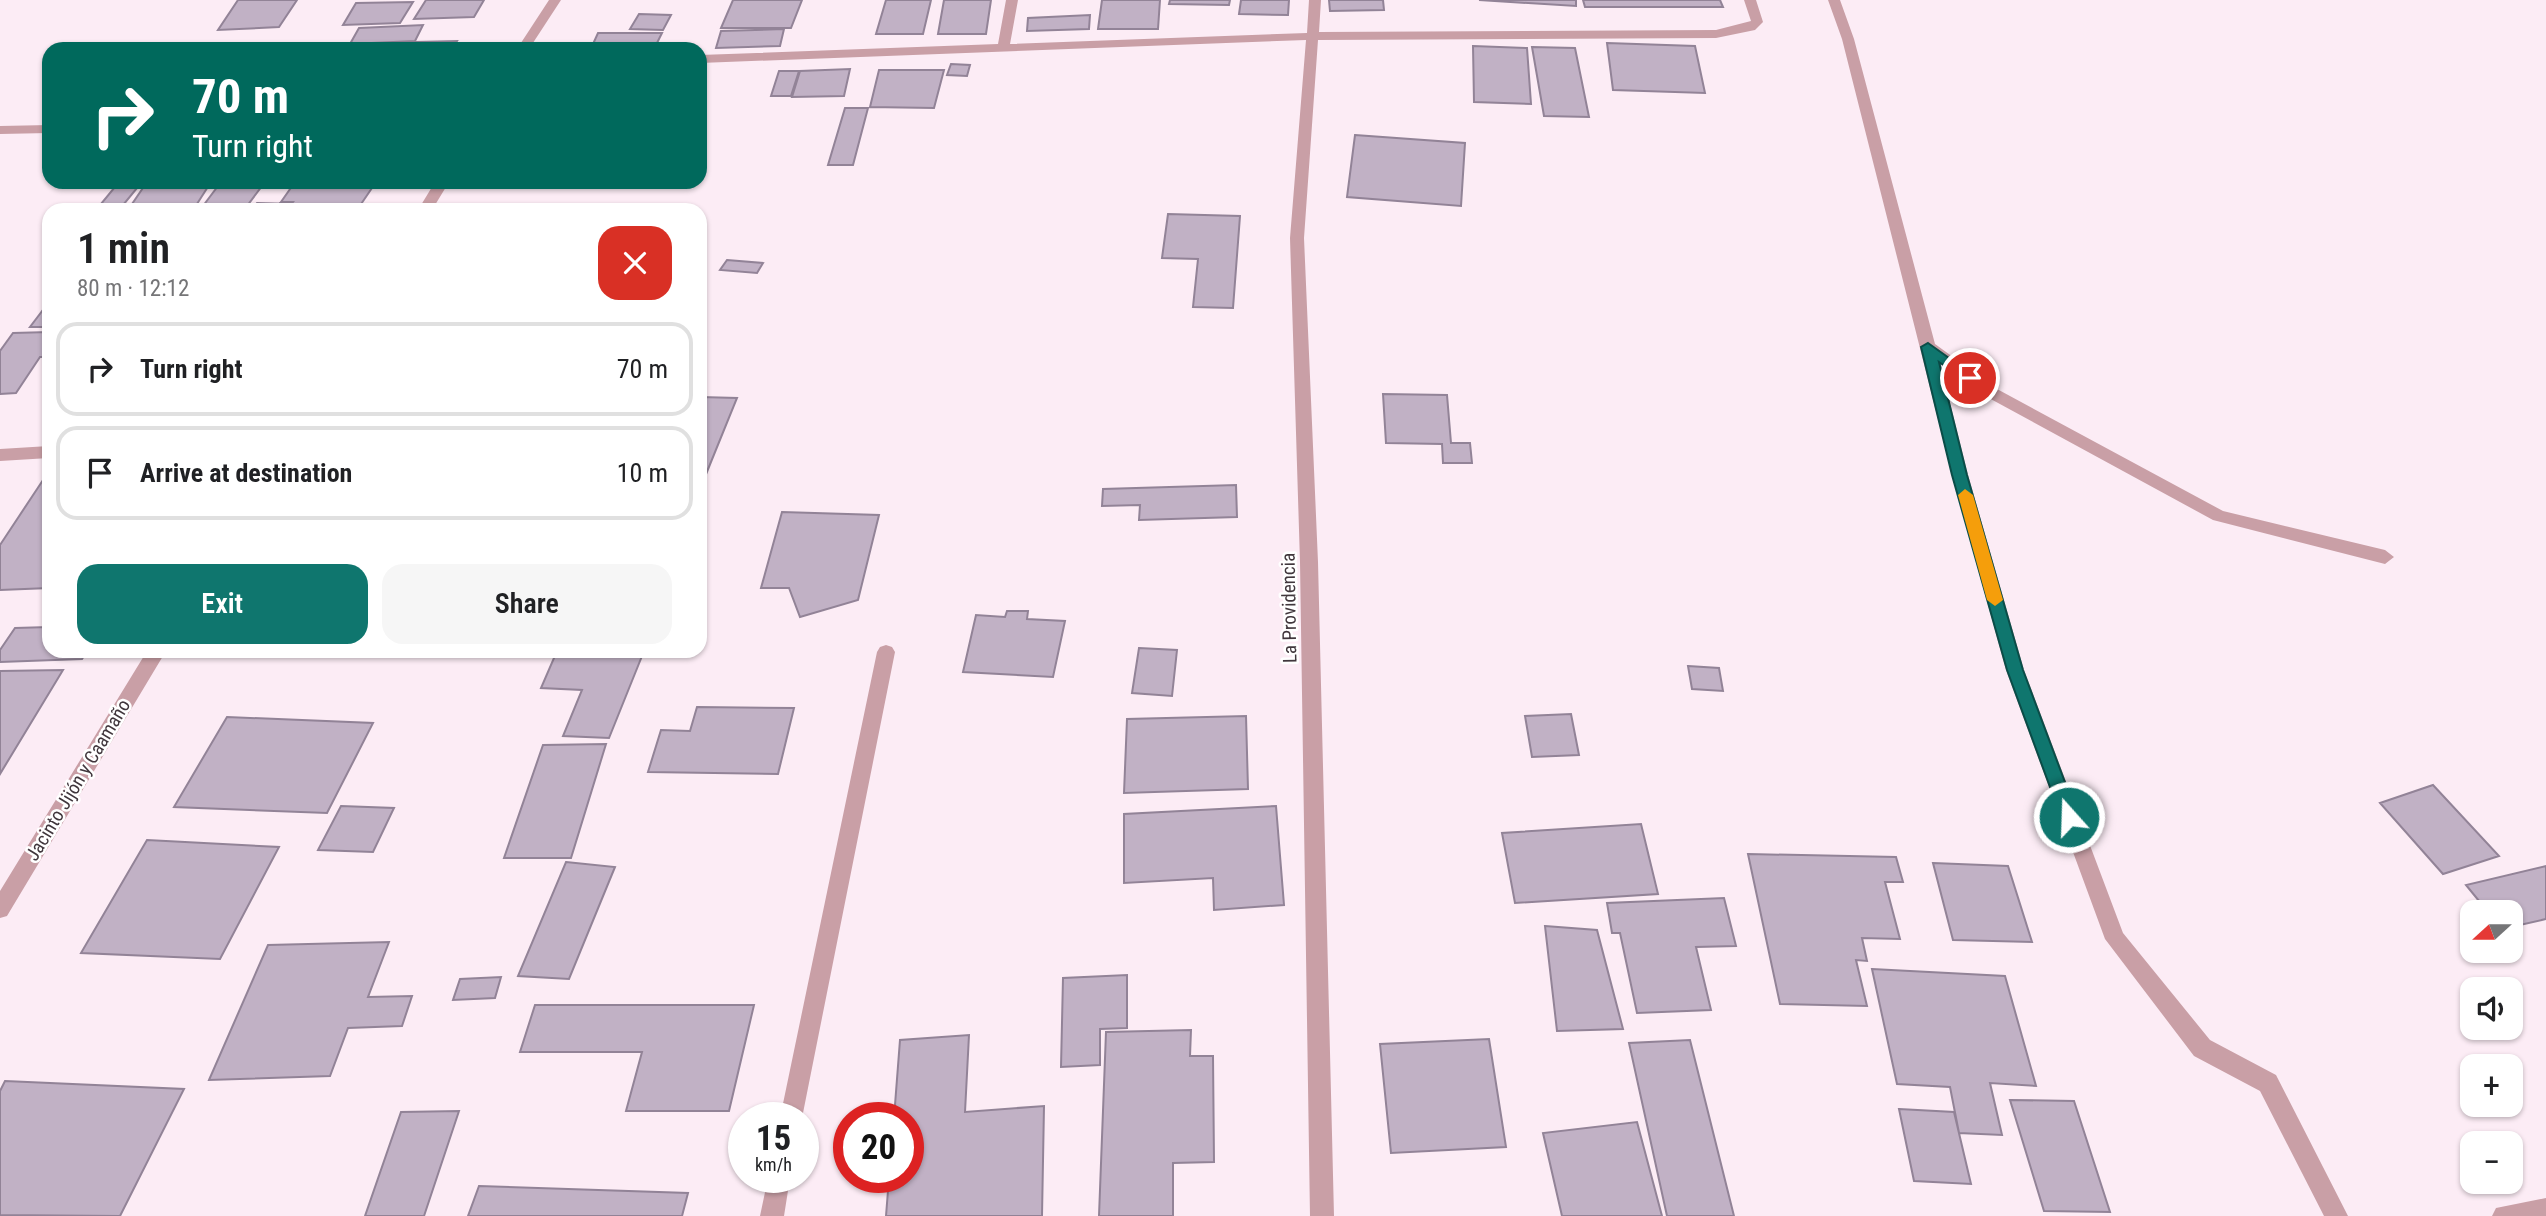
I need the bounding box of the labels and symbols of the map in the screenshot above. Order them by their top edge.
pin [1940,348,2000,408]
street label: La Providencia [1277,553,1301,663]
street label: Jacinto Jijón y Caamaño [21,695,135,865]
position arrow [2032,780,2106,854]
north arrow [2460,900,2524,962]
speed limit sign: 20 [833,1102,924,1193]

